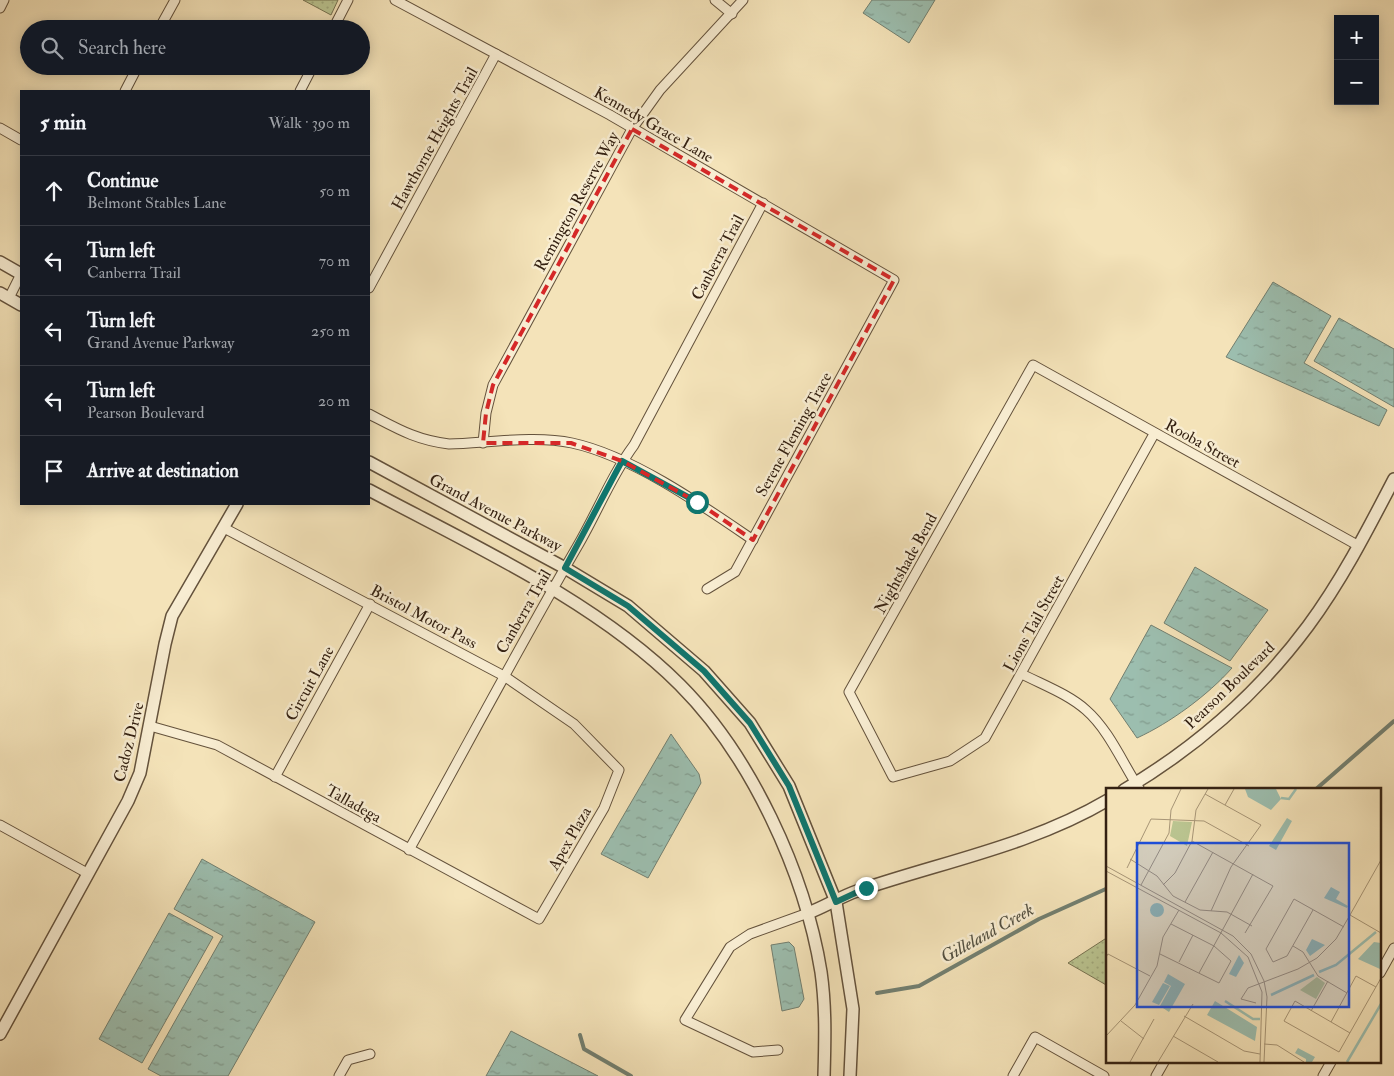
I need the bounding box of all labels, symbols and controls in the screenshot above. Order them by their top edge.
map controls [1334,15,1379,105]
button: + [1334,15,1379,60]
search box [20,20,370,75]
icon: search [38,34,66,62]
text: Search here [78,36,166,60]
button: − [1334,60,1379,105]
street label: Hawthorne Heights Trail [387,64,482,213]
street label: Kennedy Grace Lane [590,83,717,167]
text: 5 min [40,109,86,136]
text: Walk · 390 m [269,113,350,133]
street label: Remington Reserve Way [530,127,624,275]
text: Continue [87,169,158,193]
icon: ahead [40,177,68,205]
text: 50 m [319,181,350,201]
text: Belmont Stables Lane [87,193,226,213]
street label: Canberra Trail [687,211,749,304]
text: Turn left [87,239,155,263]
icon: left [40,247,68,275]
text: 70 m [319,251,350,271]
text: Canberra Trail [87,263,181,283]
text: Turn left [87,309,155,333]
icon: left [40,317,68,345]
text: 250 m [311,321,350,341]
text: Grand Avenue Parkway [87,333,234,353]
street label: Serene Fleming Trace [751,368,837,500]
text: Turn left [87,379,155,403]
icon: left [40,387,68,415]
text: 20 m [318,391,350,411]
text: Pearson Boulevard [87,403,204,423]
street label: Rooba Street [1161,415,1244,473]
icon: arrive [40,457,68,485]
text: Arrive at destination [87,459,239,483]
street label: Grand Avenue Parkway [426,469,566,557]
route start [686,491,709,514]
street label: Nightshade Bend [870,510,942,617]
street label: Canberra Trail [492,566,556,657]
street label: Lions Tail Street [999,572,1069,675]
street label: Bristol Motor Pass [367,580,480,653]
street label: Pearson Boulevard [1181,638,1279,734]
street label: Circuit Lane [281,642,339,724]
street label: Cadoz Drive [109,700,149,784]
street label: Talladega [322,780,385,827]
inset map [1106,788,1382,1064]
street label: Apex Plaza [543,803,597,875]
route end [855,877,878,900]
water label: Gilleland Creek [937,898,1038,968]

